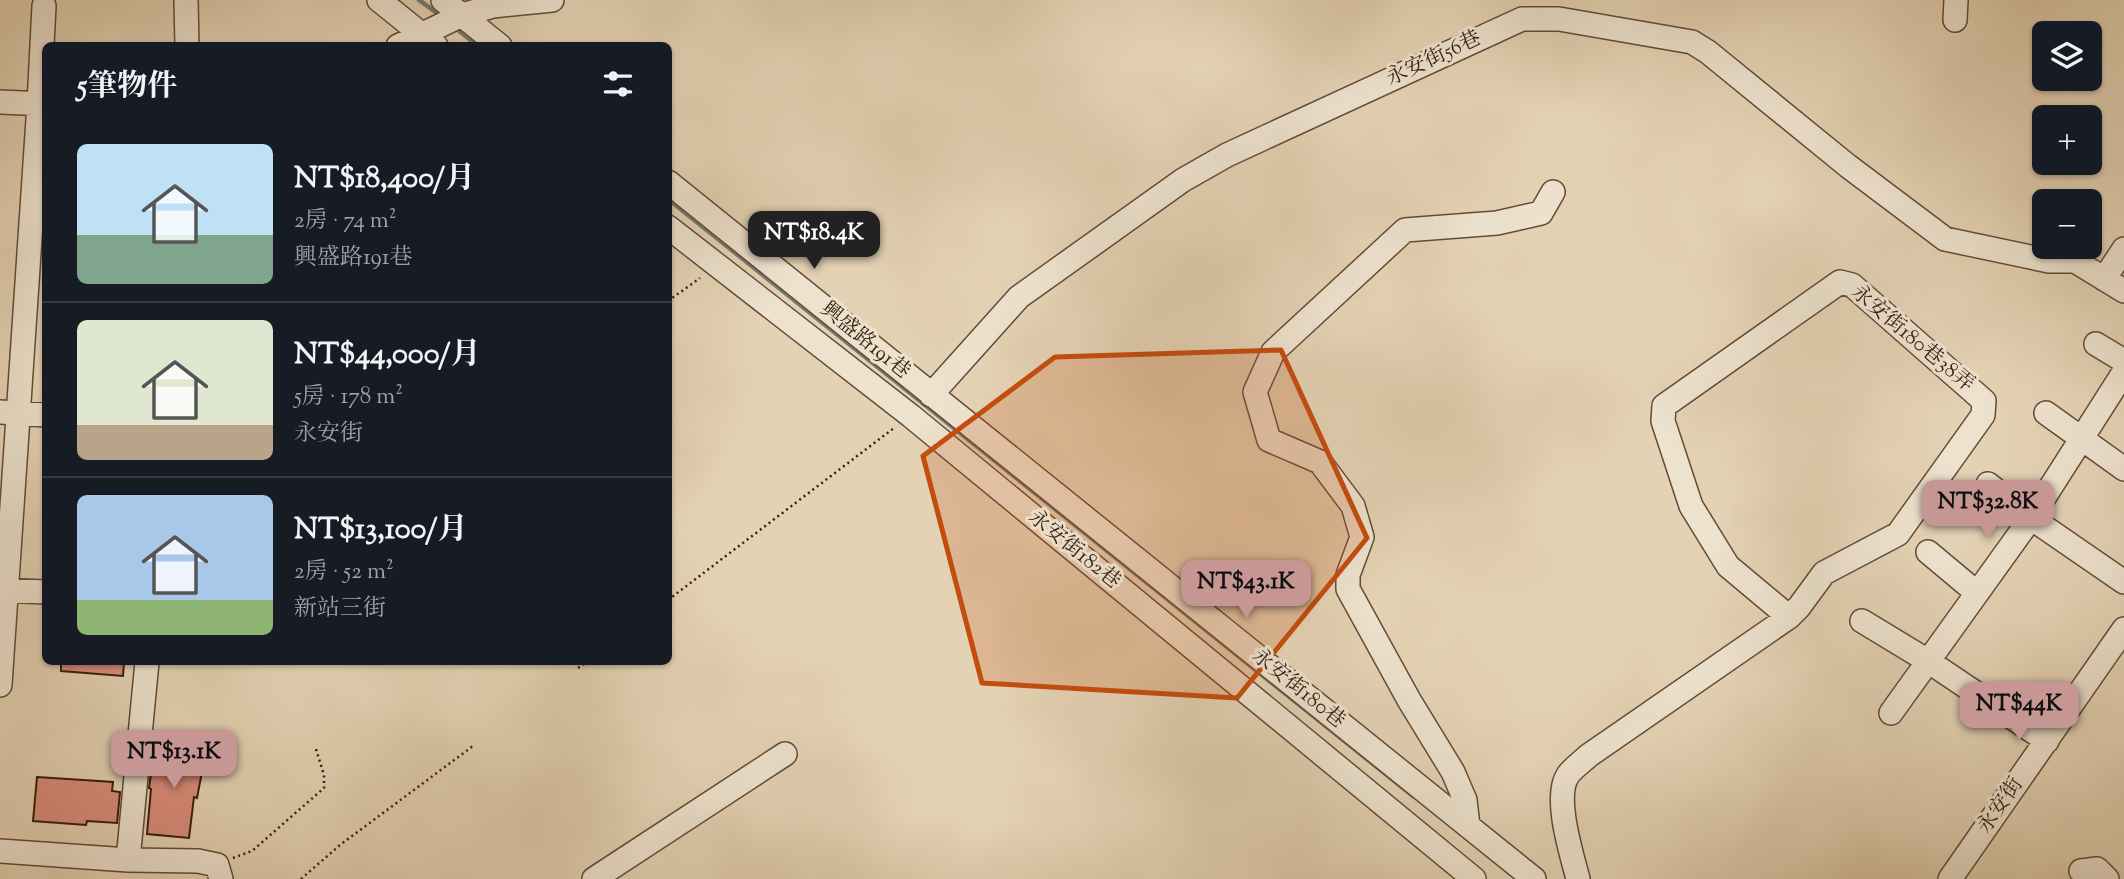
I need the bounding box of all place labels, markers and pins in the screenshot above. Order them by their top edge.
pin: NT$18.4K [742,212,886,271]
pin: NT$32.8K [1916,480,2060,540]
pin: NT$43.1K [1174,560,1318,620]
pin: NT$44K [1962,682,2076,742]
pin: NT$13.1K [102,730,246,790]

